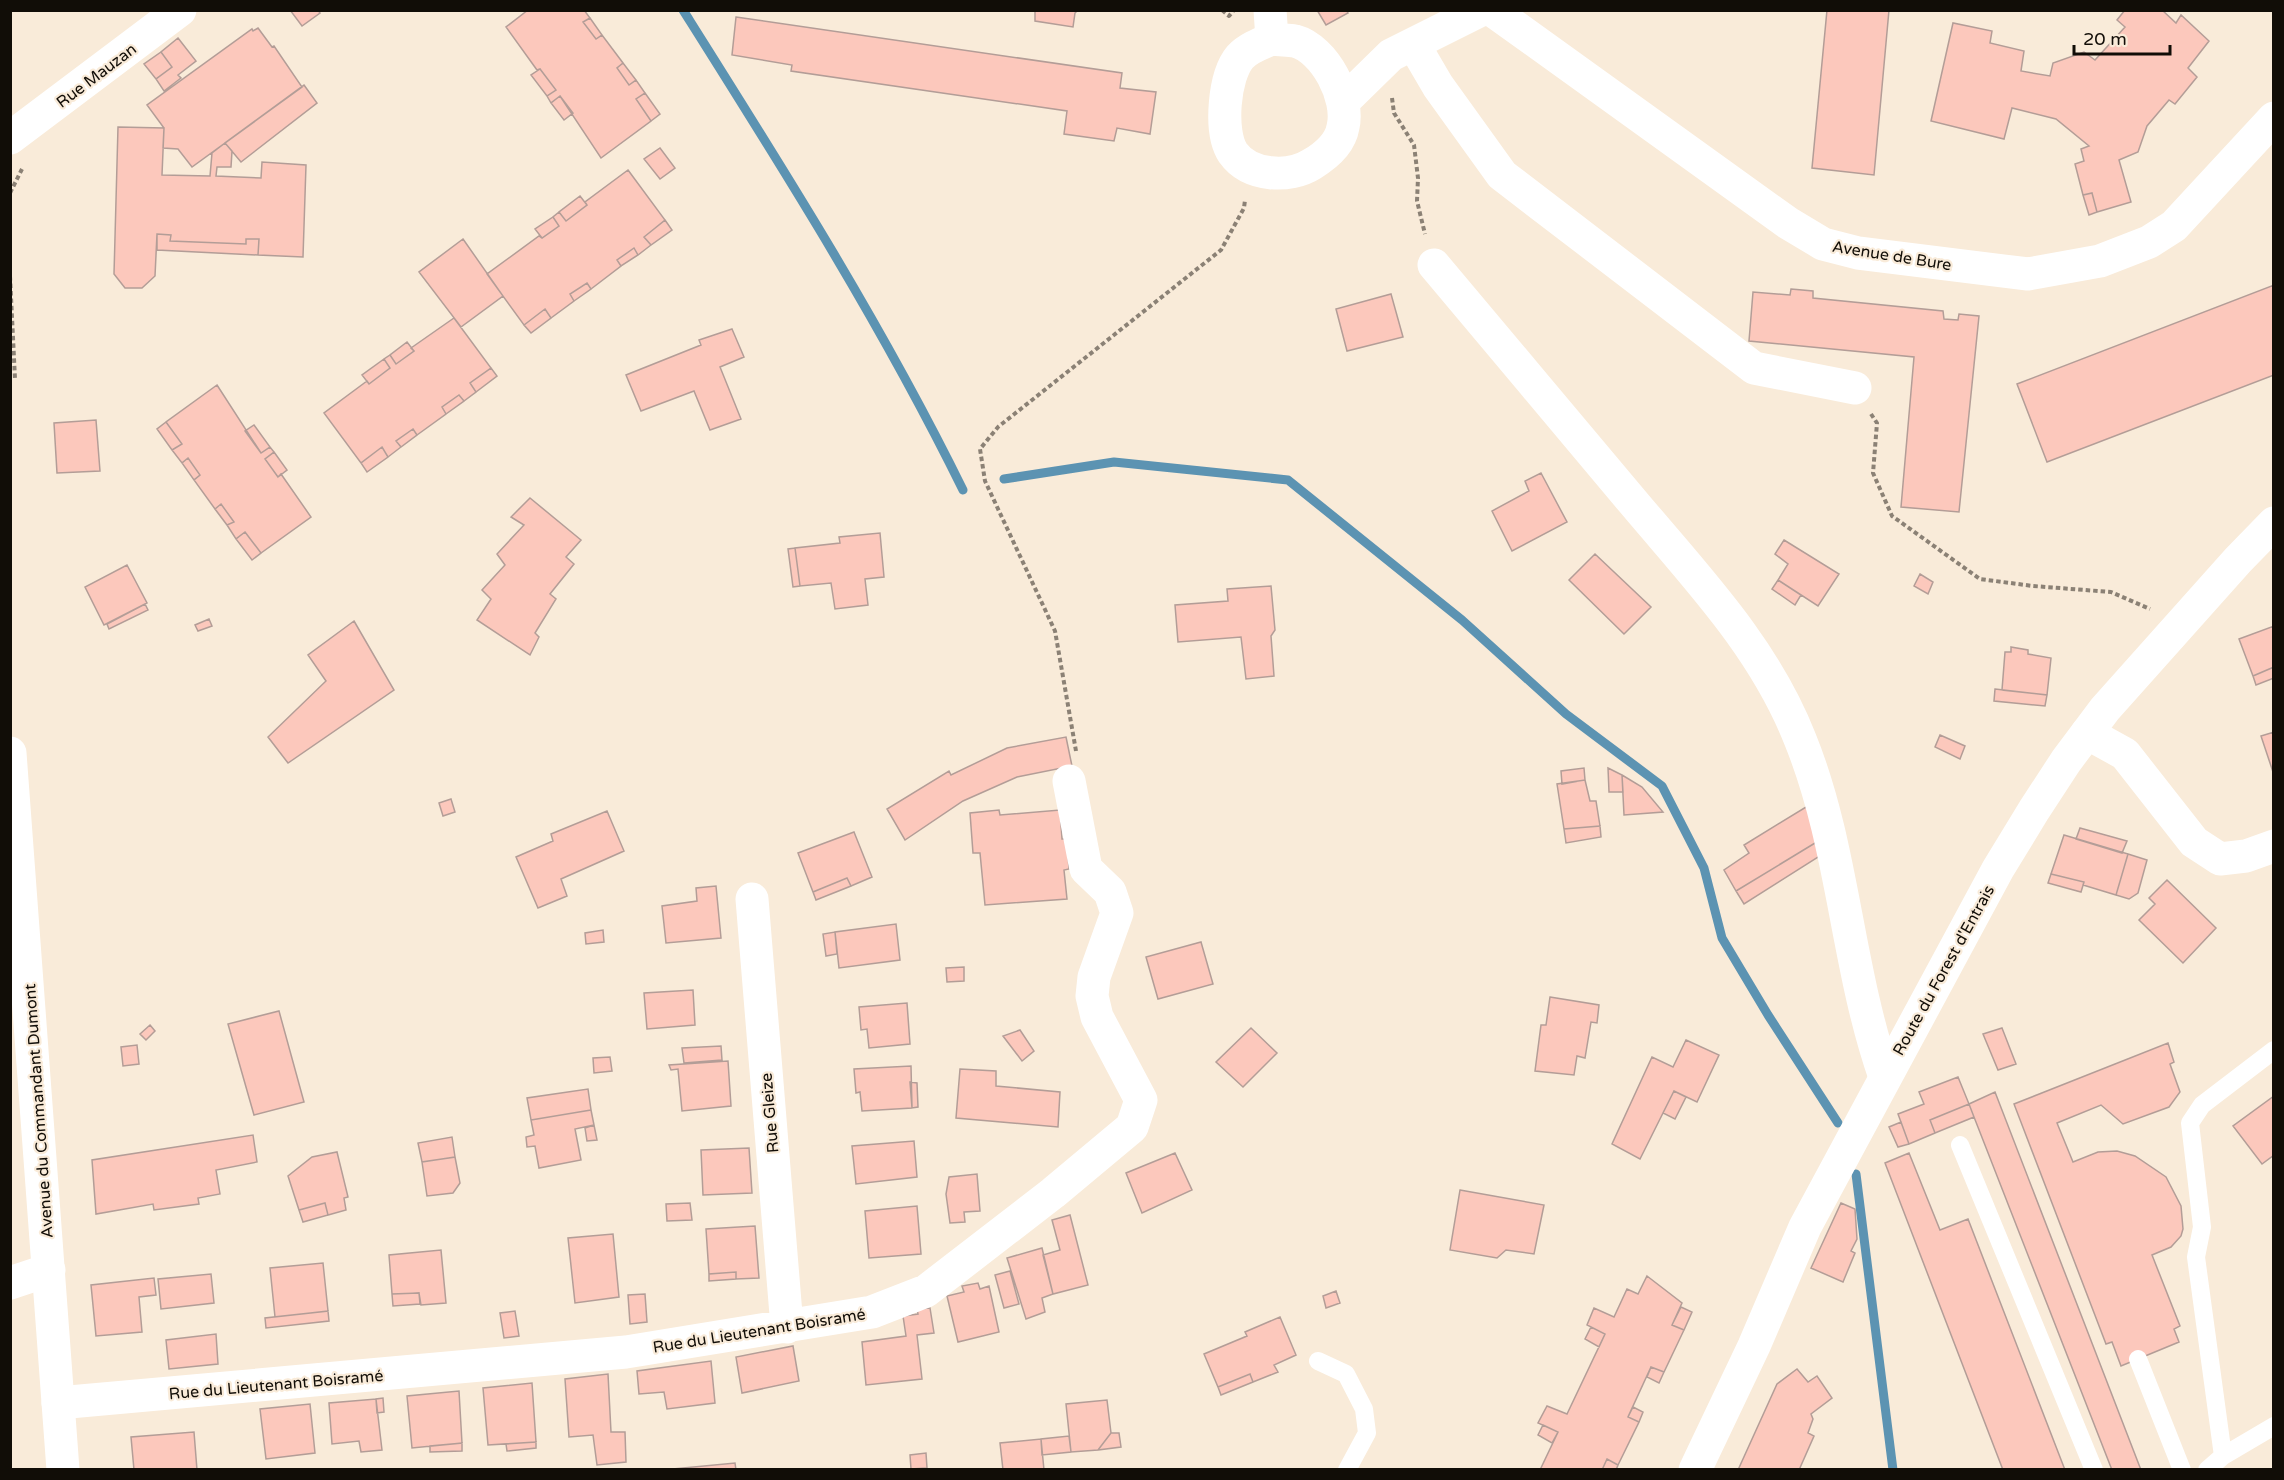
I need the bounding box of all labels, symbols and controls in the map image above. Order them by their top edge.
scale bar [2074,18,2170,56]
text: 20 m [2083,28,2127,50]
street label: Rue Mauzan [53,39,141,112]
street label: Avenue de Bure [1831,237,1953,275]
street label: Route du Forest d'Entrais [1889,882,1999,1059]
street label: Avenue du Commandant Dumont [20,983,58,1239]
street label: Rue Gleize [757,1072,783,1154]
street label: Rue du Lieutenant Boisramé [651,1304,867,1358]
street label: Rue du Lieutenant Boisramé [168,1366,384,1404]

